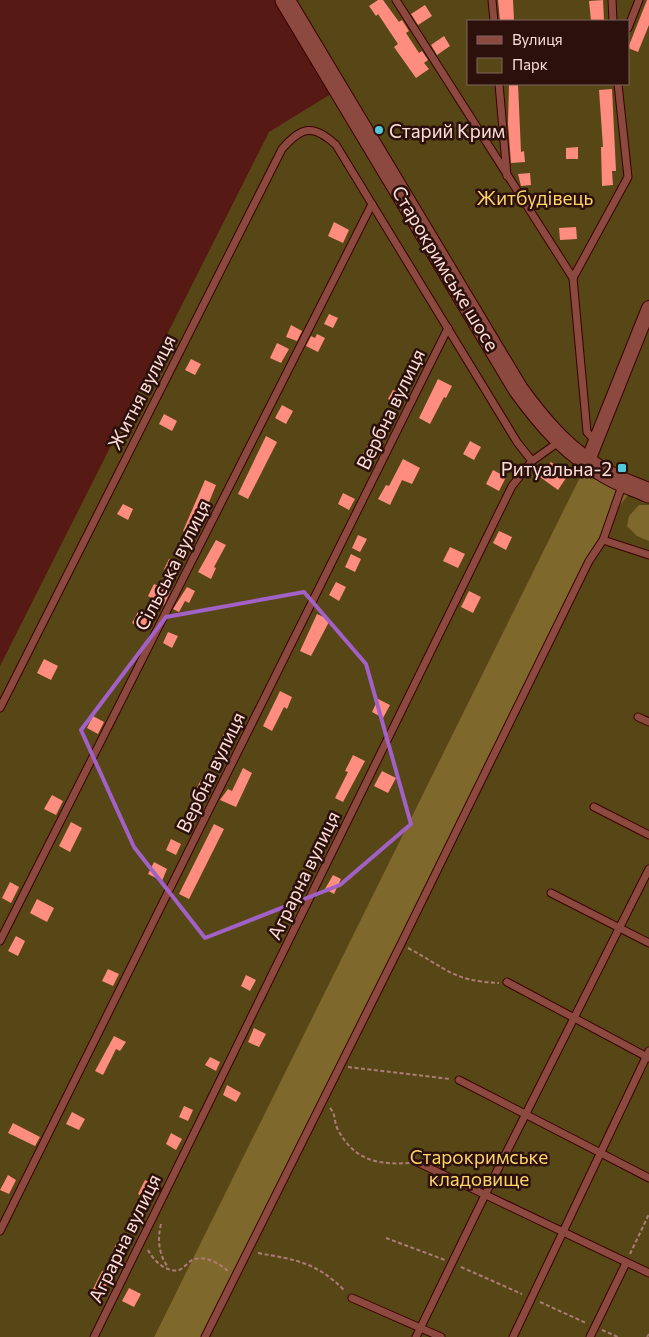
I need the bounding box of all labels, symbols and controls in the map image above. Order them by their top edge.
legend [467,20,629,85]
text: Вулиця [512,30,563,48]
text: Парк [512,55,548,73]
place label: Старий Крим [389,119,505,142]
marker: Старий Крим [373,124,385,136]
street label: Старокримське шосе [388,181,504,355]
park label: Житбудівець [477,186,594,209]
street label: Житня вулиця [102,331,180,453]
street label: Вербна вулиця [351,345,429,473]
place label: Ритуальна-2 [501,457,612,480]
marker: Ритуальна-2 [616,462,628,474]
street label: Сільська вулиця [129,496,215,634]
street label: Вербна вулиця [171,708,249,836]
street label: Аграрна вулиця [262,807,344,943]
park label: Старокримське кладовище [410,1145,548,1190]
street label: Аграрна вулиця [83,1170,165,1306]

